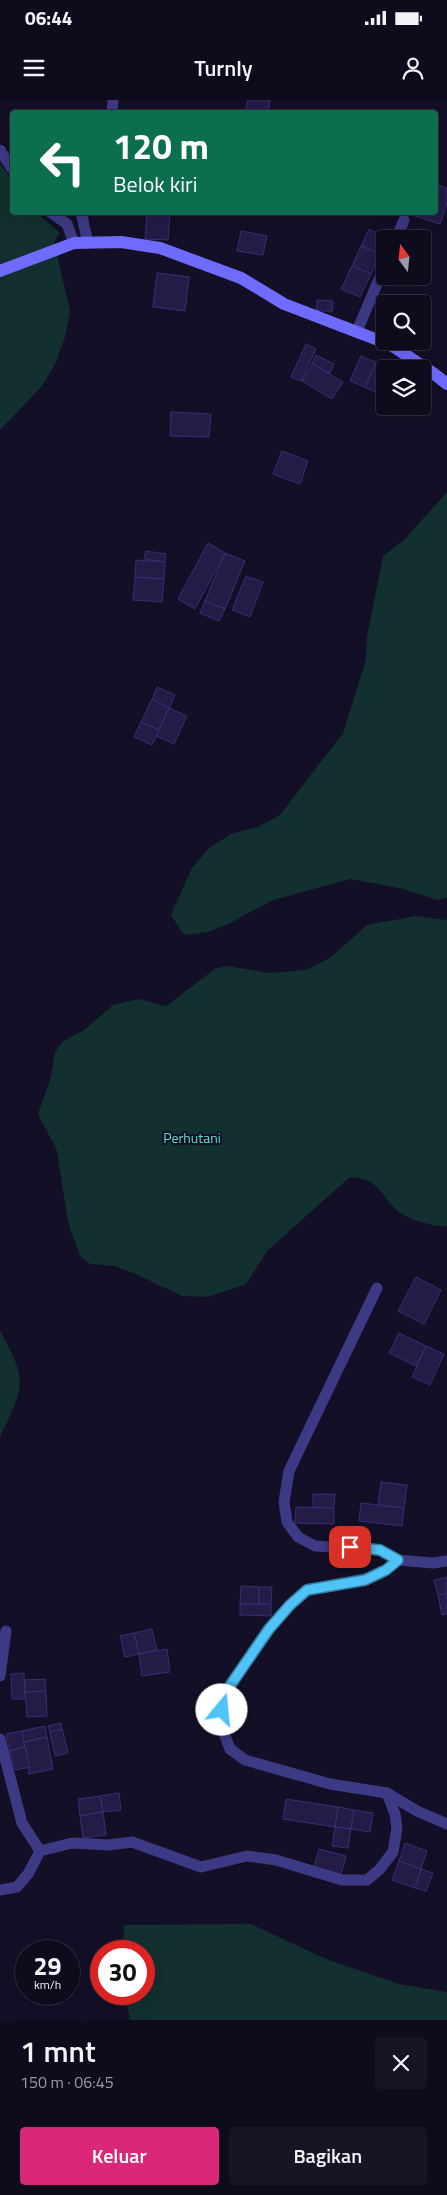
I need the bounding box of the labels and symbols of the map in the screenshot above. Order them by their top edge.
north arrow [376,230,431,285]
park label: Perhutani [163,1127,221,1148]
pin [329,1526,371,1568]
position arrow [195,1683,247,1735]
speed limit sign: 30 [90,1940,155,2005]

